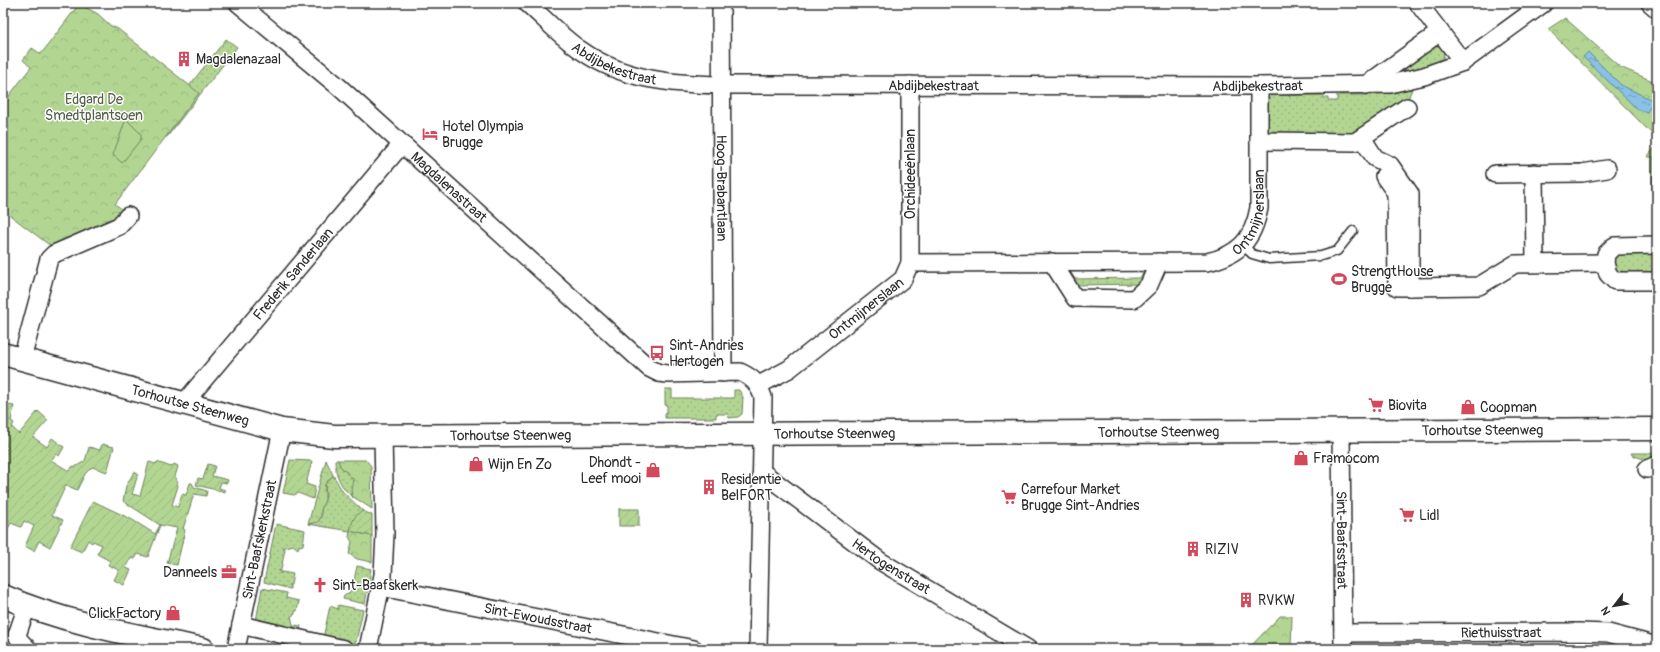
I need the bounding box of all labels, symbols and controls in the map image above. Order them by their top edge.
street label: Abdijbekestraat [569,38,658,88]
building icon: Magdalenazaal [175,50,193,68]
place label: Magdalenazaal [196,51,281,68]
street label: Abdijbekestraat [888,77,979,94]
street label: Abdijbekestraat [1212,77,1303,95]
park label: Edgard De Smedtplantsoen [45,91,143,124]
place label: Hotel Olympia Brugge [442,118,524,151]
hotel icon: Hotel Olympia Brugge [421,125,439,143]
street label: Orchideeënlaan [902,129,919,219]
street label: Hoog-Brabantlaan [713,135,731,241]
street label: Magdalenastraat [408,148,491,226]
street label: Ontmijnerslaan [1229,169,1268,259]
street label: Frederik Sanderlaan [249,224,337,323]
place label: StrengtHouse Brugge [1351,263,1433,296]
sports icon: StrengtHouse Brugge [1330,270,1348,288]
street label: Ontmijnerslaan [825,273,907,343]
place label: Sint-Andries Hertogen [669,337,744,370]
bus stop icon: Sint-Andries Hertogen [648,344,666,362]
street label: Torhoutse Steenweg [129,381,251,429]
supermarket icon: Biovita [1367,396,1385,414]
place label: Biovita [1388,397,1427,414]
shop icon: Coopman [1459,398,1477,416]
place label: Coopman [1480,399,1537,416]
street label: Torhoutse Steenweg [1422,421,1543,439]
street label: Torhoutse Steenweg [1098,423,1219,440]
street label: Torhoutse Steenweg [774,425,895,442]
street label: Torhoutse Steenweg [450,426,571,444]
shop icon: Framocom [1292,449,1310,467]
place label: Framocom [1313,450,1380,467]
place label: Dhondt - Leef mooi [581,454,641,487]
shop icon: Wijn En Zo [467,455,485,473]
place label: Wijn En Zo [488,456,552,473]
shop icon: Dhondt - Leef mooi [644,461,662,479]
place label: Residentie BelFORT [721,471,781,504]
street label: Sint-Baafskerkstraat [238,478,280,601]
building icon: Residentie BelFORT [700,478,718,496]
place label: Carrefour Market Brugge Sint-Andries [1021,481,1140,514]
supermarket icon: Carrefour Market Brugge Sint-Andries [1000,488,1018,506]
street label: Sint-Baafsstraat [1333,491,1351,589]
supermarket icon: Lidl [1398,506,1416,524]
place label: Lidl [1419,507,1440,524]
street label: Hertogenstraat [849,534,934,598]
building icon: RIZIV [1184,540,1202,558]
place label: RIZIV [1205,541,1239,558]
office icon: Danneels [220,563,238,581]
place label: Danneels [163,564,218,581]
church icon: Sint-Baafskerk [311,576,329,594]
place label: Sint-Baafskerk [332,577,419,594]
north arrow [1594,586,1634,626]
building icon: RVKW [1237,591,1255,609]
place label: RVKW [1258,592,1295,609]
street label: Sint-Ewoudsstraat [483,599,594,637]
shop icon: ClickFactory [164,604,182,622]
text: N [1598,604,1613,617]
place label: ClickFactory [88,605,161,622]
street label: Riethuisstraat [1461,624,1542,641]

